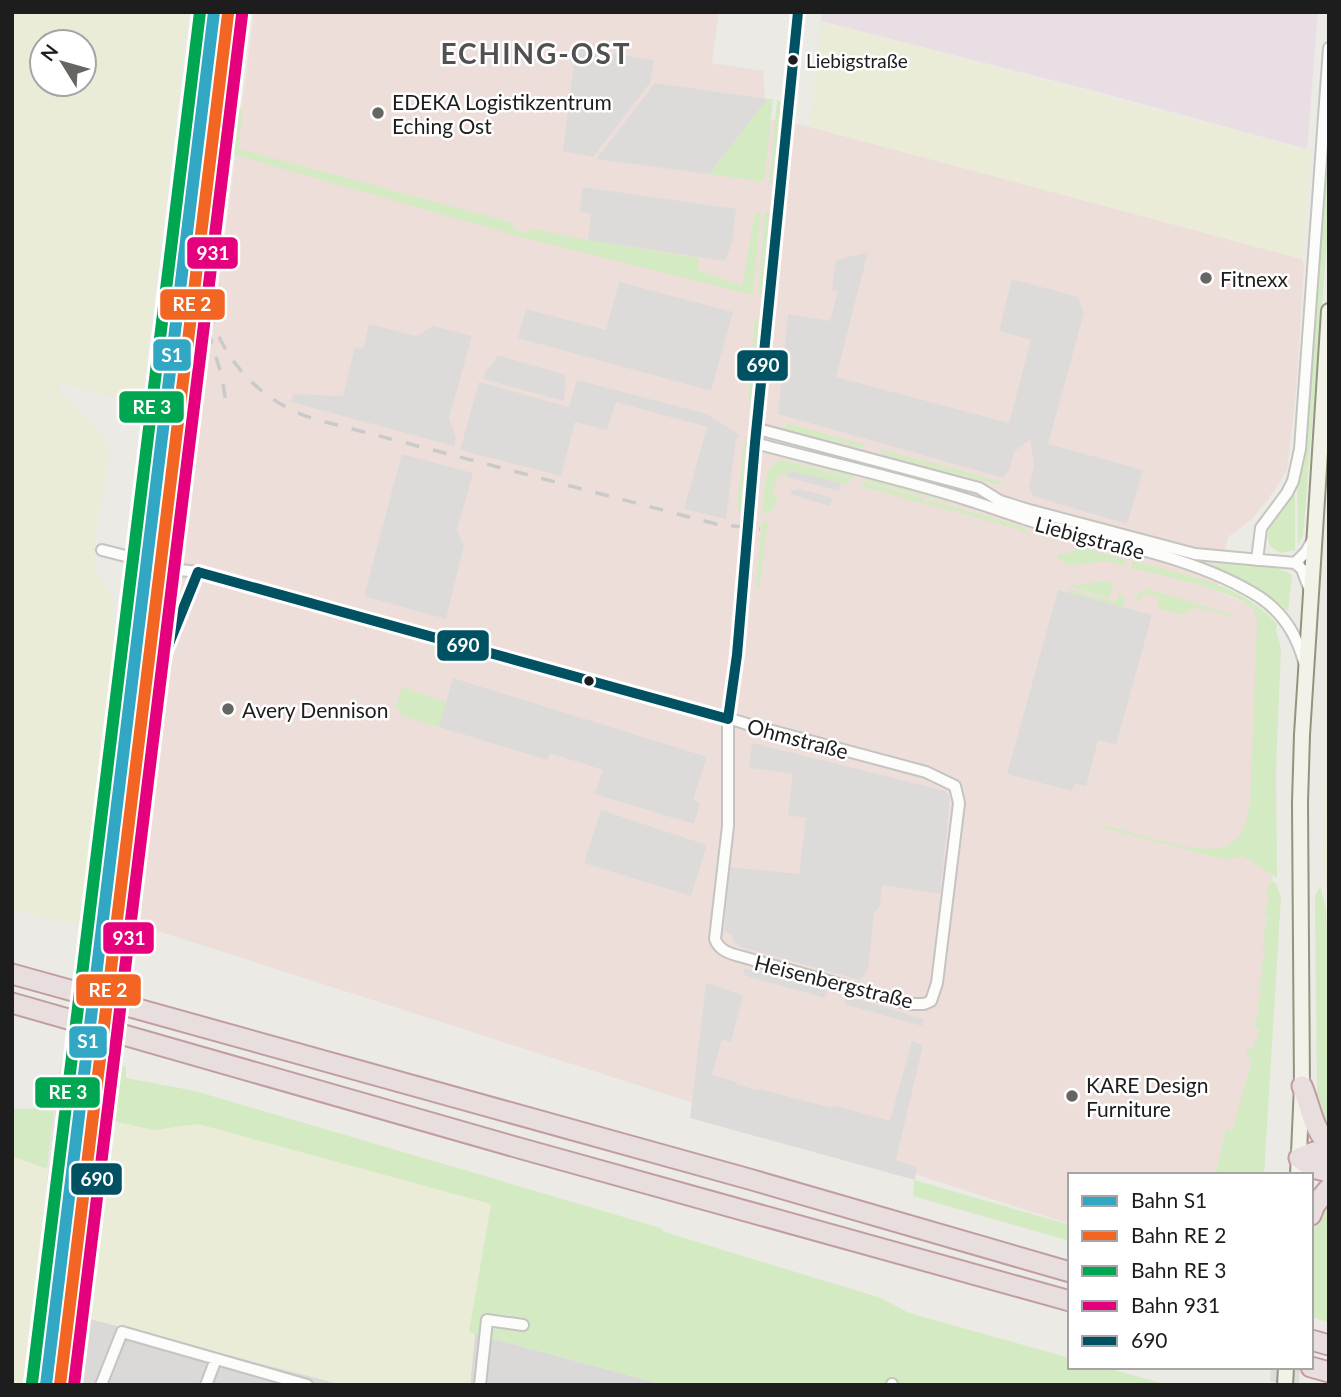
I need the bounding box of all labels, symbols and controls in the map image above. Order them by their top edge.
north arrow [28,28,98,98]
district label: ECHING-OST [440,36,632,70]
text: N [35,40,63,65]
place label: Liebigstraße [806,49,908,72]
marker: Liebigstraße [786,53,800,67]
place label: EDEKA Logistikzentrum Eching Ost [392,89,612,138]
marker: EDEKA Logistikzentrum Eching Ost [370,105,386,121]
line badge: 931 [186,236,239,270]
text: 931 [196,241,230,264]
place label: Fitnexx [1220,266,1289,291]
marker: Fitnexx [1198,270,1214,286]
line badge: RE 2 [159,288,226,321]
text: RE 2 [173,292,211,315]
line badge: S1 [152,338,192,372]
text: S1 [161,343,183,366]
line badge: 690 [736,349,789,382]
text: 690 [746,353,780,376]
line badge: RE 3 [118,390,185,424]
text: RE 3 [133,395,171,418]
street label: Liebigstraße [1032,510,1148,564]
line badge: 690 [436,629,490,662]
text: 690 [446,633,480,656]
unlabelled marker [582,674,596,688]
place label: Avery Dennison [242,697,388,722]
marker: Avery Dennison [220,701,236,717]
street label: Ohmstraße [745,713,851,763]
line badge: 931 [102,921,155,955]
text: 931 [112,926,146,949]
street label: Heisenbergstraße [752,949,916,1013]
line badge: RE 2 [75,973,142,1007]
text: RE 2 [89,978,127,1001]
line badge: S1 [68,1025,108,1059]
text: S1 [77,1029,99,1052]
place label: KARE Design Furniture [1086,1072,1208,1121]
line badge: RE 3 [34,1076,101,1109]
text: RE 3 [49,1080,87,1103]
marker: KARE Design Furniture [1064,1088,1080,1104]
line badge: 690 [70,1162,123,1196]
text: 690 [80,1167,114,1190]
legend [1068,1173,1313,1369]
text: Bahn S1 [1131,1187,1207,1212]
text: Bahn RE 2 [1131,1222,1227,1247]
text: Bahn RE 3 [1131,1257,1227,1282]
text: Bahn 931 [1131,1292,1220,1317]
text: 690 [1131,1327,1168,1352]

